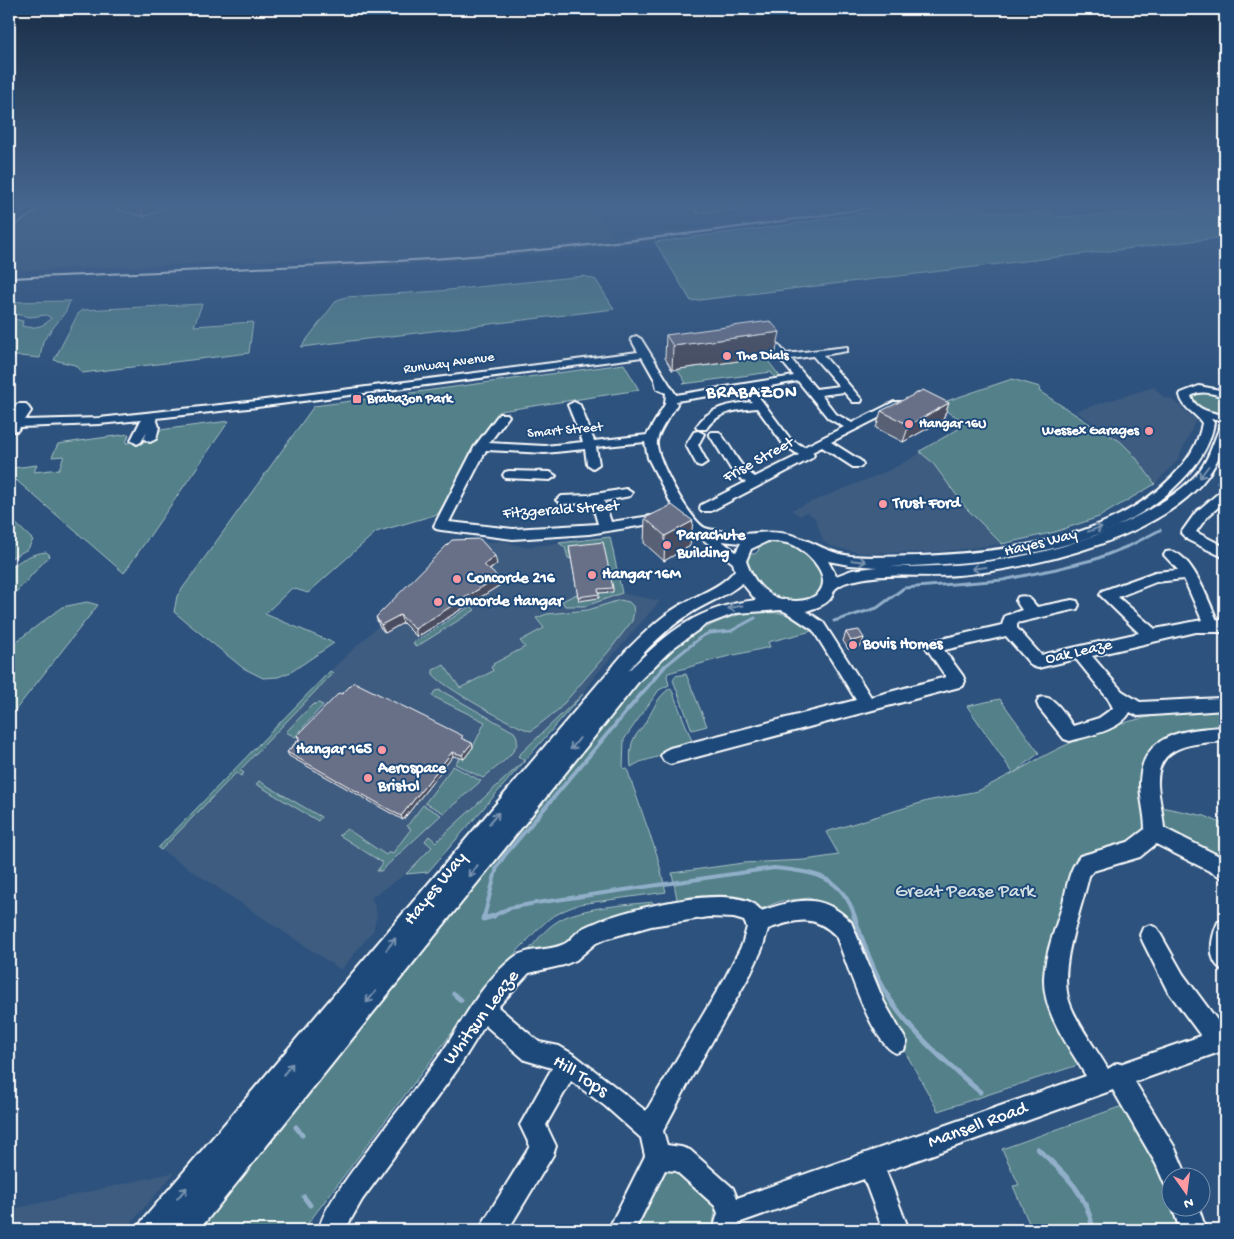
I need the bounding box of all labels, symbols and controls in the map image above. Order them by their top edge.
place label: The Dials [736,348,789,365]
street label: Runway Avenue [403,349,496,379]
marker: The Dials [721,350,733,362]
district label: BRABAZON [705,383,798,404]
place label: Brabazon Park [366,391,454,408]
marker: Brabazon Park [351,393,363,405]
place label: Hangar 16U [919,416,986,433]
marker: Hangar 16U [903,418,915,430]
street label: Smart Street [527,419,605,443]
place label: Wessex Garages [1041,423,1140,440]
marker: Wessex Garages [1143,425,1155,437]
street label: Frise Street [719,433,799,489]
one-way arrow [1198,465,1209,478]
place label: Trust Ford [891,495,962,514]
street label: Fitzgerald Street [501,497,621,525]
marker: Trust Ford [877,498,889,510]
one-way arrow [1087,524,1103,533]
street label: Hayes Way [1003,526,1079,562]
place label: Parachute Building [676,527,746,564]
marker: Parachute Building [661,539,673,551]
one-way arrow [851,556,867,566]
one-way arrow [971,563,987,573]
place label: Hangar 16M [602,566,682,585]
marker: Hangar 16M [586,569,598,581]
place label: Concorde 216 [466,570,556,589]
marker: Concorde 216 [451,573,463,585]
place label: Concorde Hangar [447,593,565,612]
marker: Concorde Hangar [432,596,444,608]
one-way arrow [728,603,744,612]
place label: Bovis Homes [862,636,944,655]
street label: Oak Leaze [1044,636,1115,670]
marker: Bovis Homes [847,639,859,651]
one-way arrow [570,738,581,751]
place label: Hangar 165 [296,741,373,760]
marker: Hangar 165 [376,744,388,756]
place label: Aerospace Bristol [377,760,447,797]
marker: Aerospace Bristol [362,772,374,784]
one-way arrow [488,812,500,825]
street label: Hayes Way [399,847,473,930]
one-way arrow [468,864,479,877]
park label: Great Pease Park [895,881,1036,904]
one-way arrow [386,938,397,951]
street label: Whitsun Leaze [439,966,525,1070]
one-way arrow [365,990,376,1003]
street label: Hill Tops [548,1051,613,1104]
one-way arrow [282,1063,293,1076]
street label: Mansell Road [925,1097,1033,1155]
north arrow [1162,1166,1212,1216]
one-way arrow [177,1187,188,1200]
text: N [1182,1193,1195,1212]

